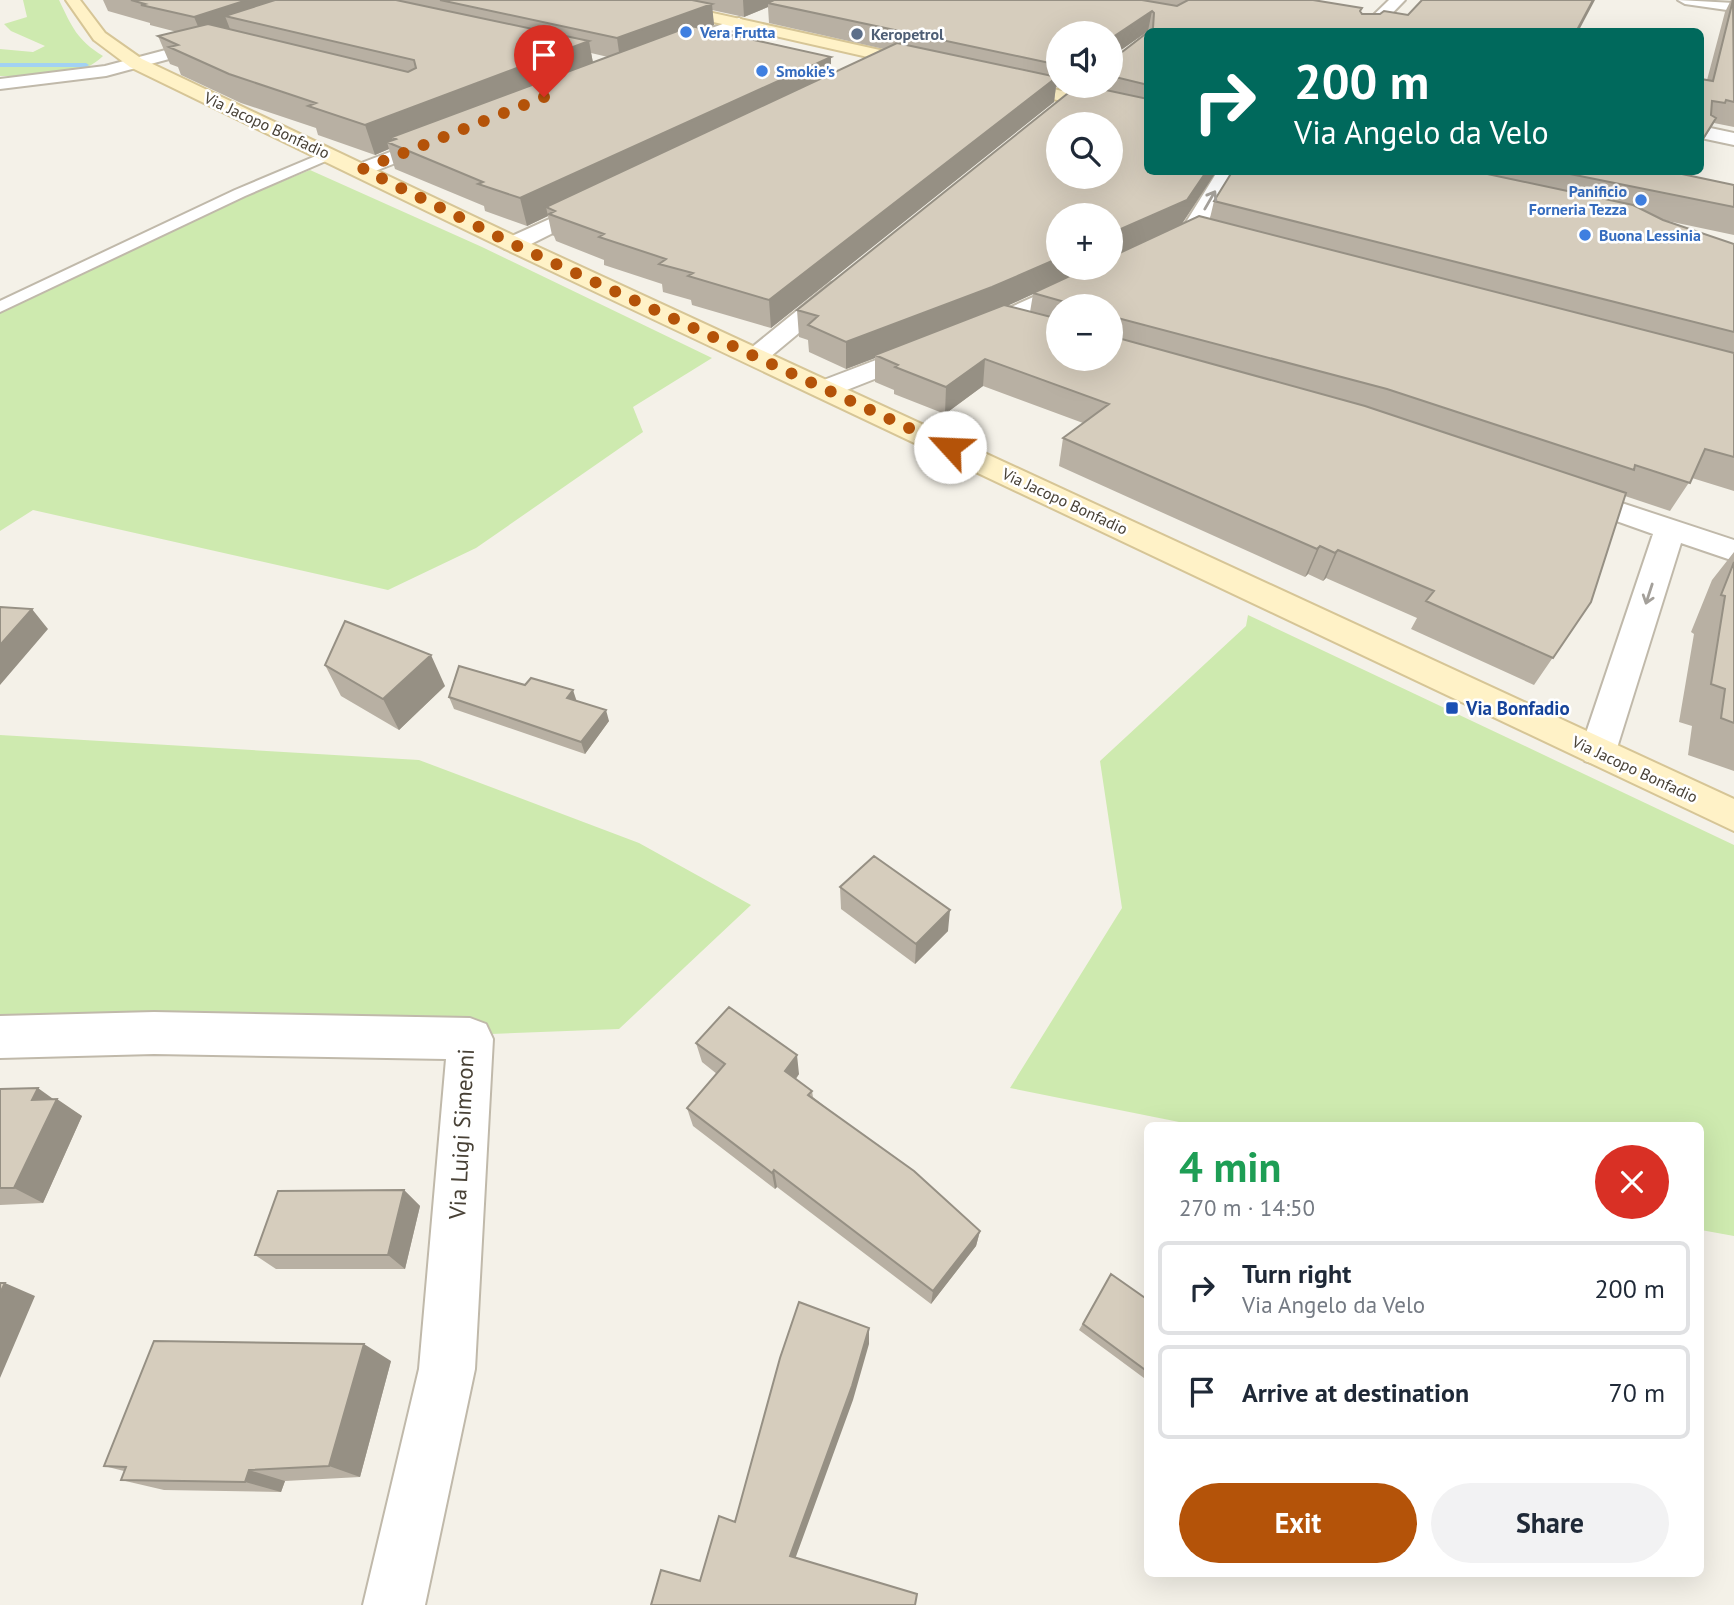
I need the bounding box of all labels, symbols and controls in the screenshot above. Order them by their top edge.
map controls [1046,21,1123,371]
button: sound [1046,21,1123,98]
place label: Vera Frutta [699,22,776,42]
marker: Vera Frutta [678,24,694,40]
place label: Keropetrol [871,24,944,44]
pin [514,25,574,97]
marker: Keropetrol [849,26,865,42]
icon: arrive [525,36,563,74]
text: 200 m [1294,49,1429,113]
icon: right [1179,56,1270,147]
place label: Smokie's [776,61,835,81]
marker: Smokie's [754,63,770,79]
street label: Via Jacopo Bonfadio [200,87,333,163]
text: Via Angelo da Velo [1294,111,1549,153]
button: search [1046,112,1123,189]
place label: Panificio Forneria Tezza [1529,181,1627,219]
one-way arrow [1203,190,1217,210]
marker: Panificio Forneria Tezza [1633,192,1649,208]
button: + [1046,203,1123,280]
place label: Buona Lessinia [1599,225,1701,245]
marker: Buona Lessinia [1577,227,1593,243]
button: − [1046,294,1123,371]
position arrow [913,410,987,484]
street label: Via Jacopo Bonfadio [998,463,1131,539]
one-way arrow [1642,582,1654,604]
place label: Via Bonfadio [1465,696,1570,720]
marker: Via Bonfadio [1444,700,1460,716]
street label: Via Jacopo Bonfadio [1568,731,1701,807]
street label: Via Luigi Simeoni [442,1048,480,1221]
text: 4 min [1179,1139,1281,1194]
button: close [1595,1145,1669,1219]
text: 270 m · 14:50 [1179,1193,1315,1222]
text: Turn right [1242,1257,1351,1290]
icon: right [1183,1269,1221,1307]
text: 200 m [1594,1272,1665,1305]
text: Via Angelo da Velo [1242,1290,1425,1319]
icon: arrive [1183,1373,1221,1411]
text: Arrive at destination [1242,1376,1469,1409]
text: 70 m [1609,1376,1665,1409]
button: Exit [1179,1483,1417,1563]
button: Share [1431,1483,1669,1563]

